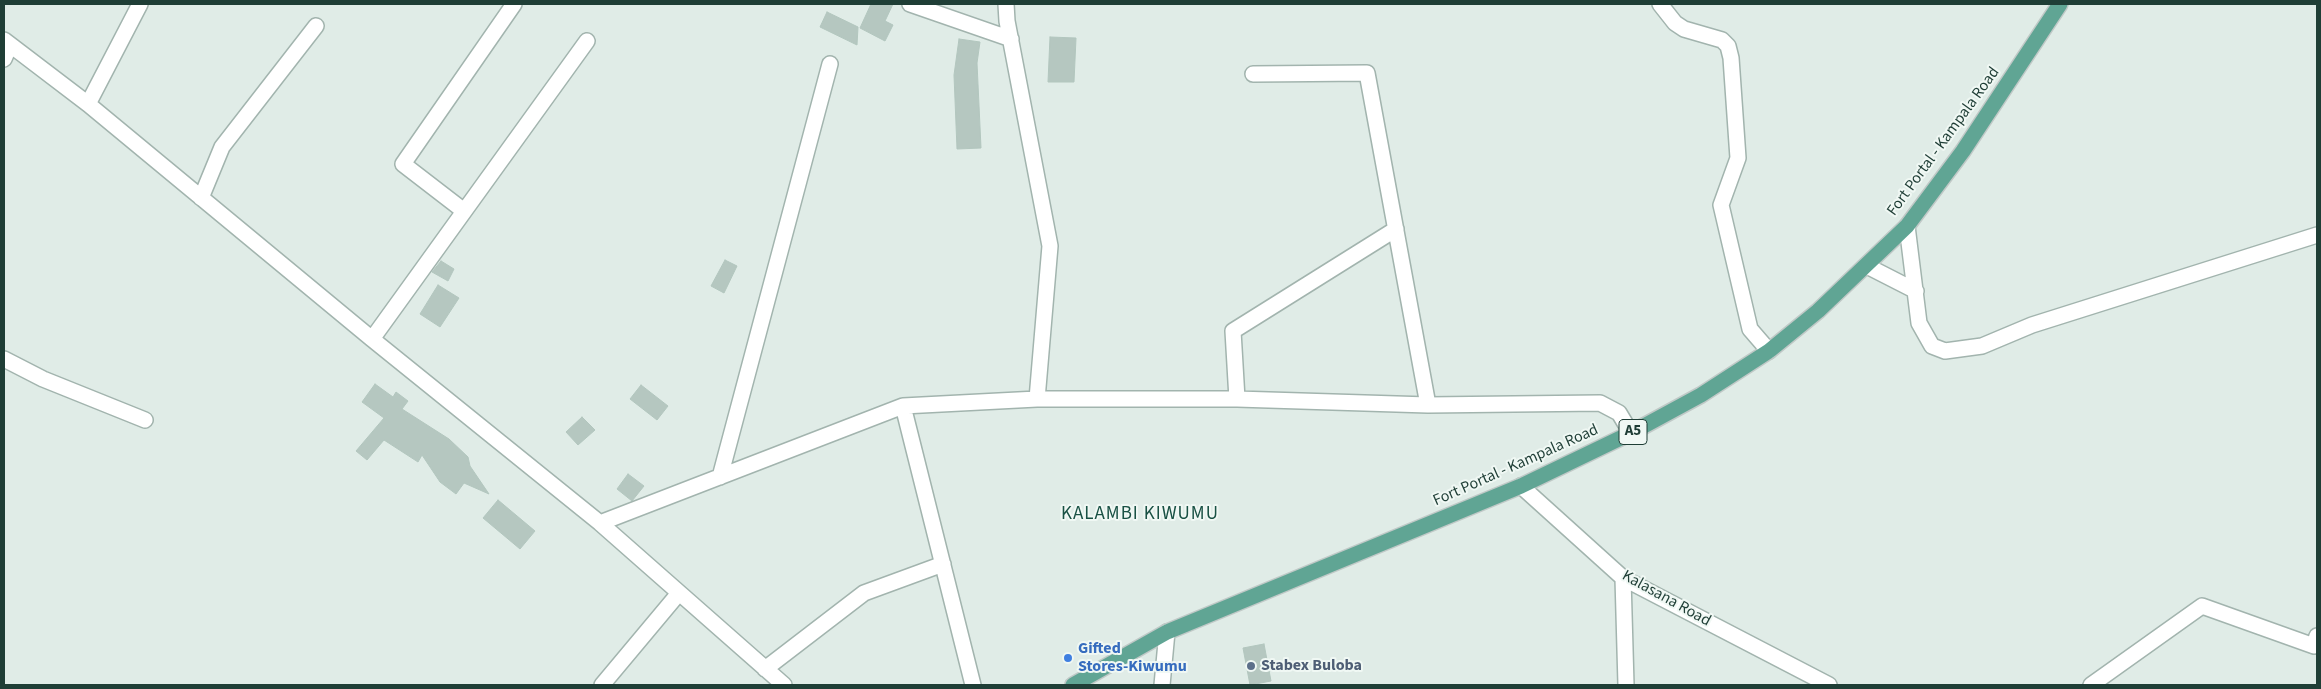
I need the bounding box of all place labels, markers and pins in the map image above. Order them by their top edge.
place label: Gifted Stores-Kiwumu [1078,639,1187,677]
marker: Gifted Stores-Kiwumu [1062,652,1074,664]
place label: Stabex Buloba [1261,656,1362,676]
marker: Stabex Buloba [1245,660,1257,672]

